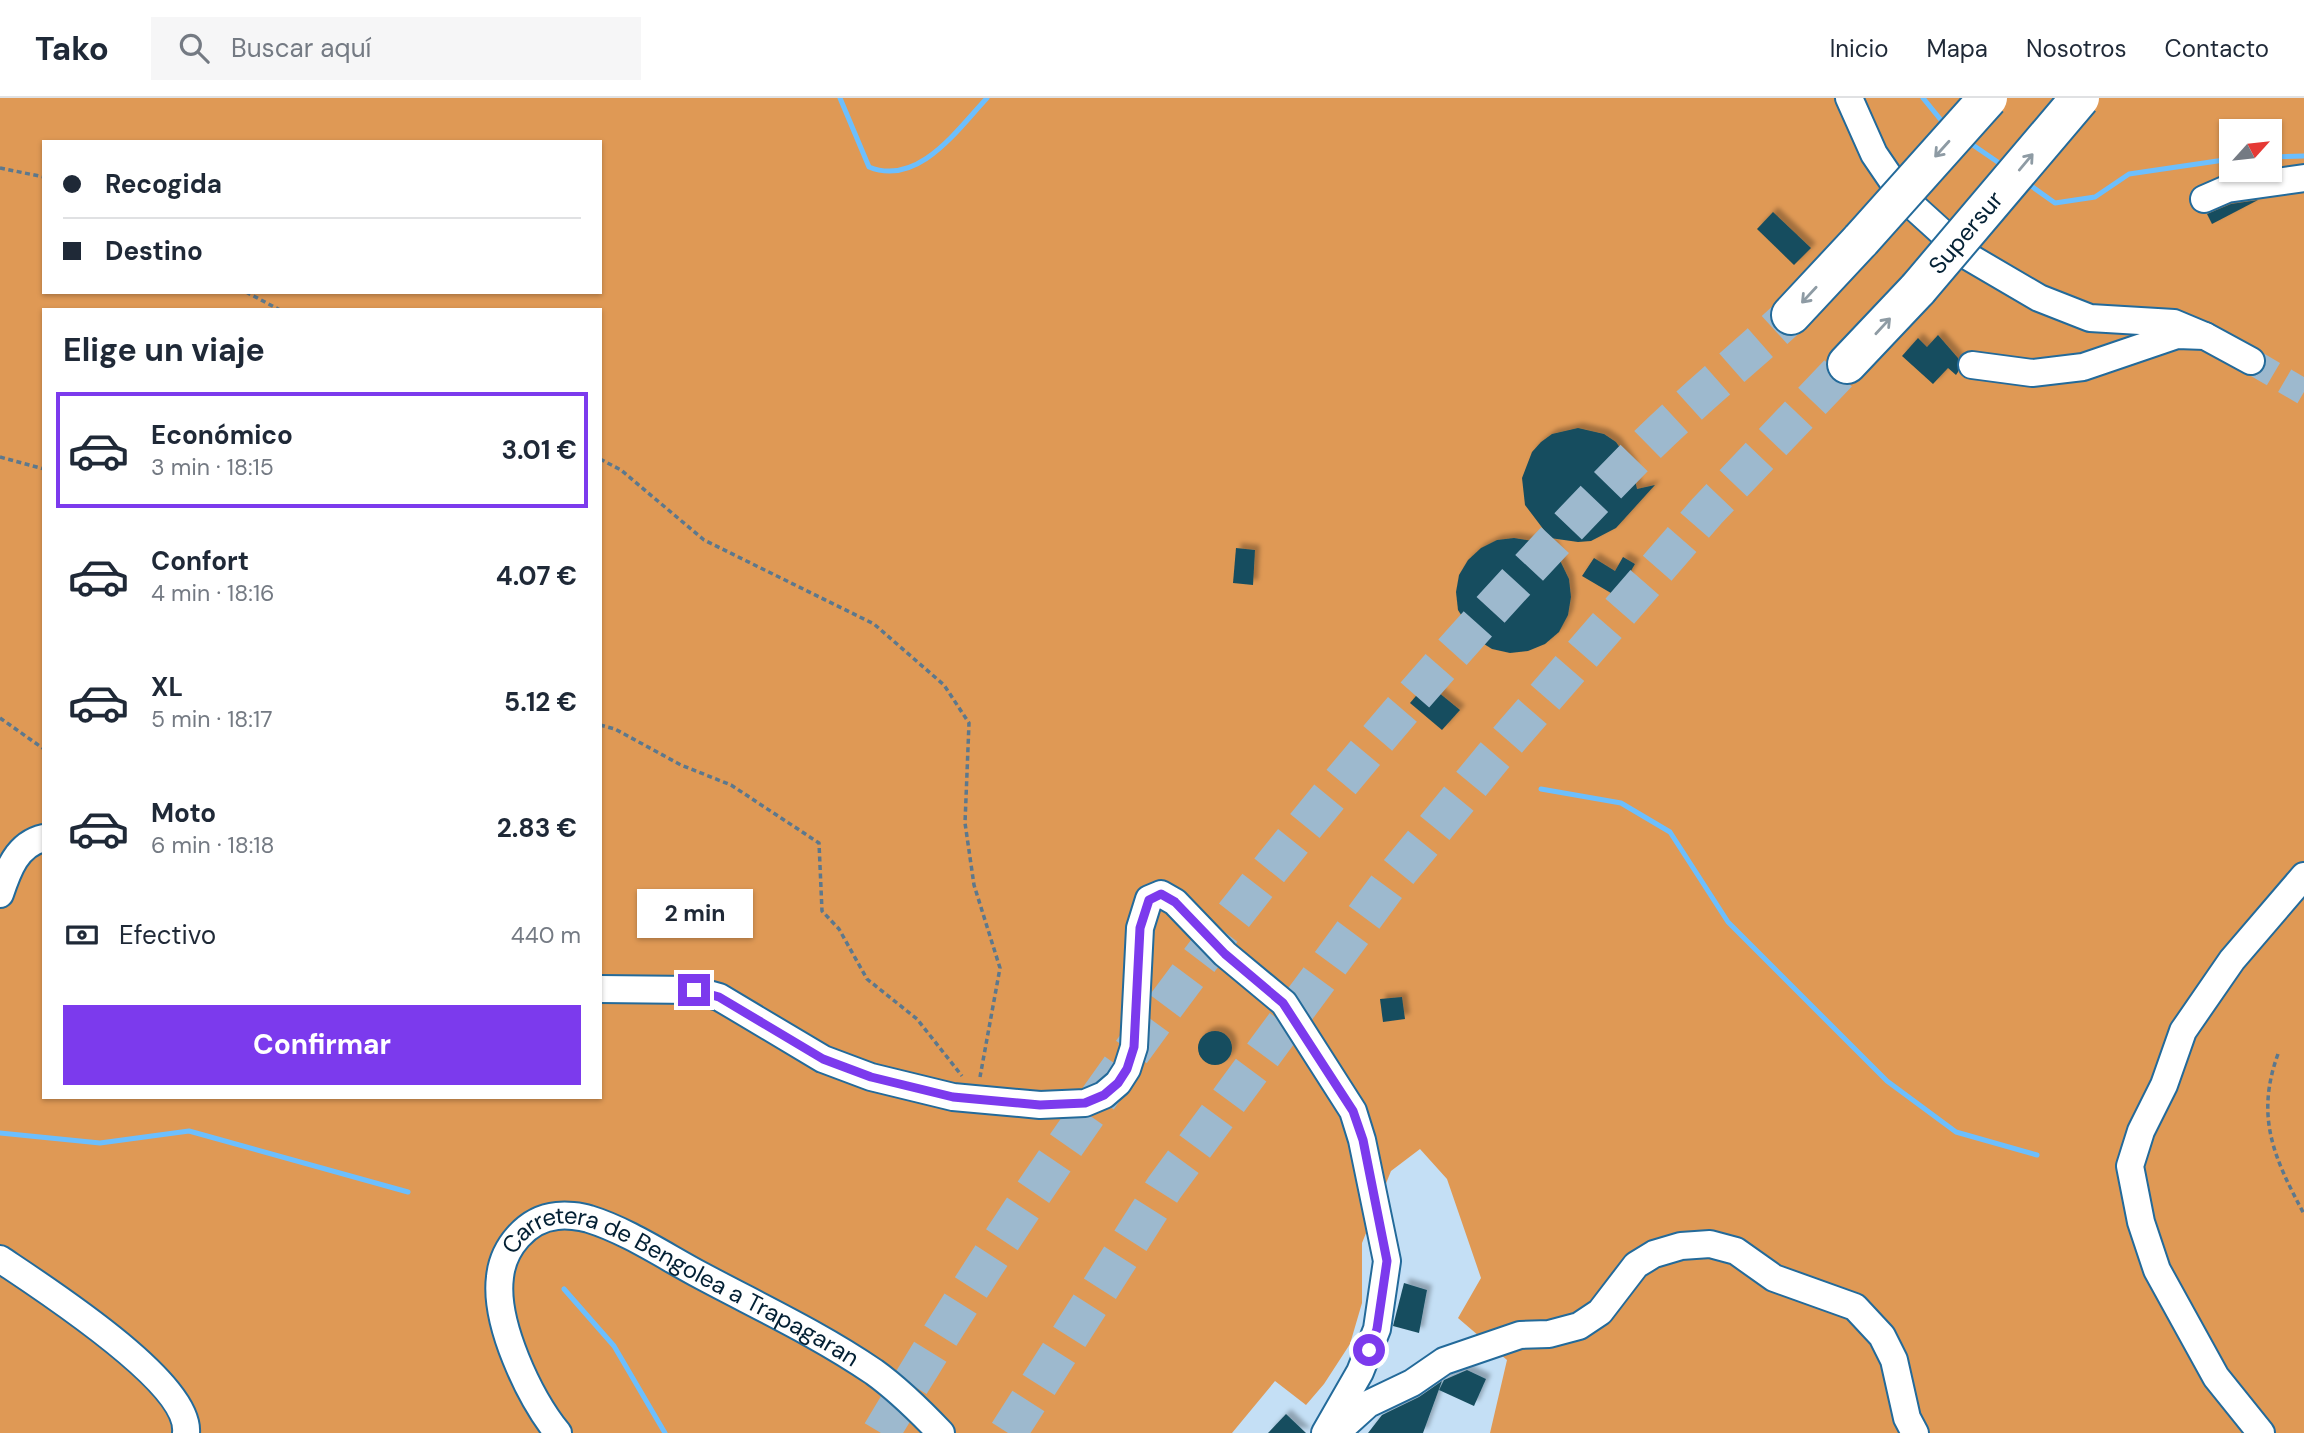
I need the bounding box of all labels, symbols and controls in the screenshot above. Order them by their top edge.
search box [151,17,641,80]
text: Tako [35,27,109,70]
icon: search [175,29,213,67]
text: Buscar aquí [231,31,371,65]
text: Inicio [1830,33,1889,64]
text: Mapa [1927,33,1988,64]
text: Nosotros [2026,33,2127,64]
text: Contacto [2165,33,2269,64]
north arrow [2219,119,2282,182]
map controls [2219,119,2282,182]
one-way arrow [1934,140,1951,157]
one-way arrow [2018,153,2034,171]
text: Recogida [105,167,222,201]
street label: Supersur [1921,184,2010,280]
text: Destino [105,234,203,268]
one-way arrow [1801,286,1818,303]
one-way arrow [1874,318,1891,335]
text: Elige un viaje [63,329,265,371]
text: Económico [151,418,293,452]
icon: car [67,419,130,482]
text: 3.01 € [501,433,577,467]
text: 3 min · 18:15 [151,452,274,482]
text: Confort [151,544,249,578]
icon: car [67,545,130,608]
text: 4.07 € [496,559,577,593]
text: 4 min · 18:16 [151,578,275,608]
text: XL [151,670,183,704]
icon: car [67,671,130,734]
text: 5.12 € [504,685,577,719]
text: 5 min · 18:17 [151,704,272,734]
text: Moto [151,796,216,830]
icon: car [67,797,130,860]
text: 2.83 € [497,811,577,845]
text: 6 min · 18:18 [151,830,275,860]
callout: 2 min [636,888,752,938]
text: 2 min [665,898,725,928]
icon: cash [63,916,101,954]
text: Efectivo [119,918,216,952]
text: 440 m [511,920,581,950]
route end [678,974,710,1006]
button: Confirmar [63,1005,581,1085]
street label: Carretera de Bengolea a Trapagaran [494,1199,865,1373]
route start [1353,1334,1385,1366]

